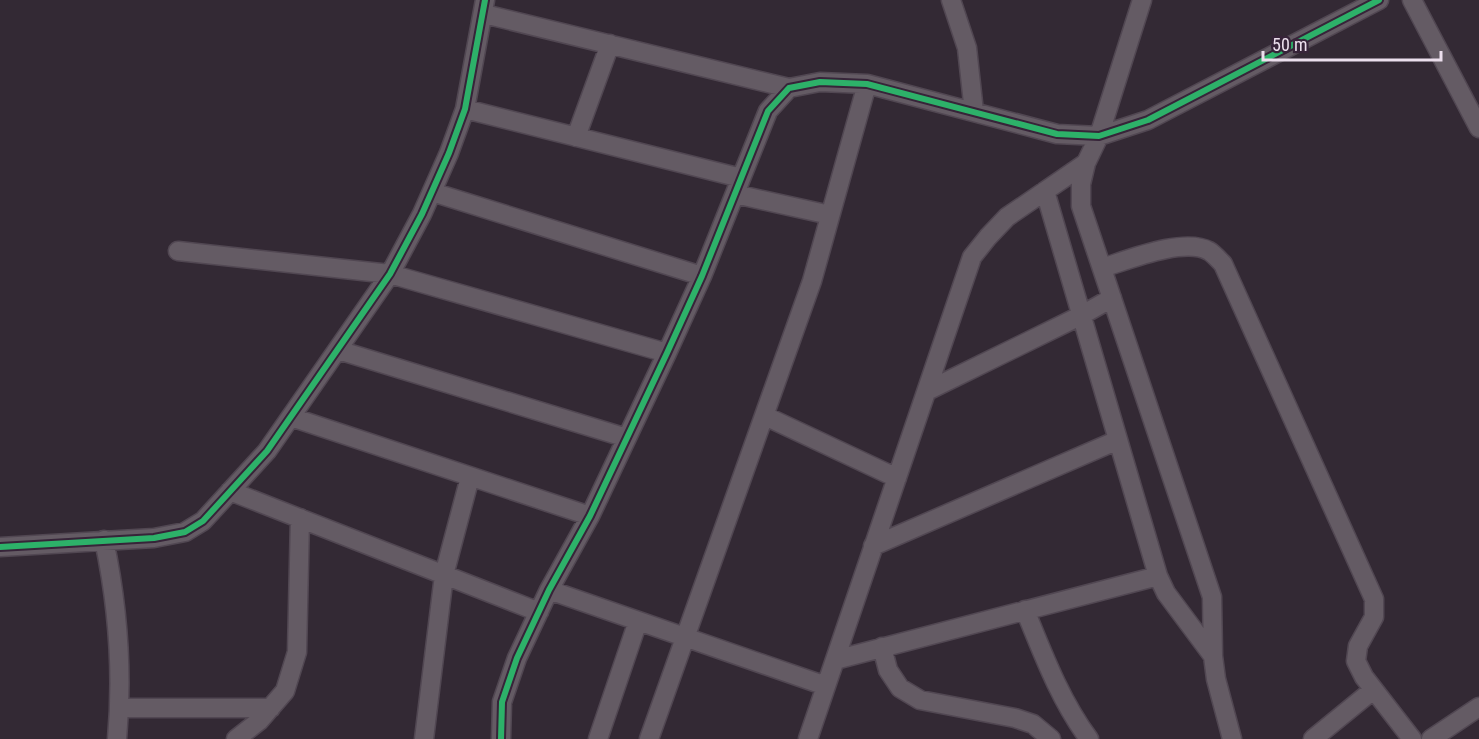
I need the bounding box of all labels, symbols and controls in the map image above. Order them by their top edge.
scale bar [1263,24,1442,62]
text: 50 m [1272,34,1307,55]

